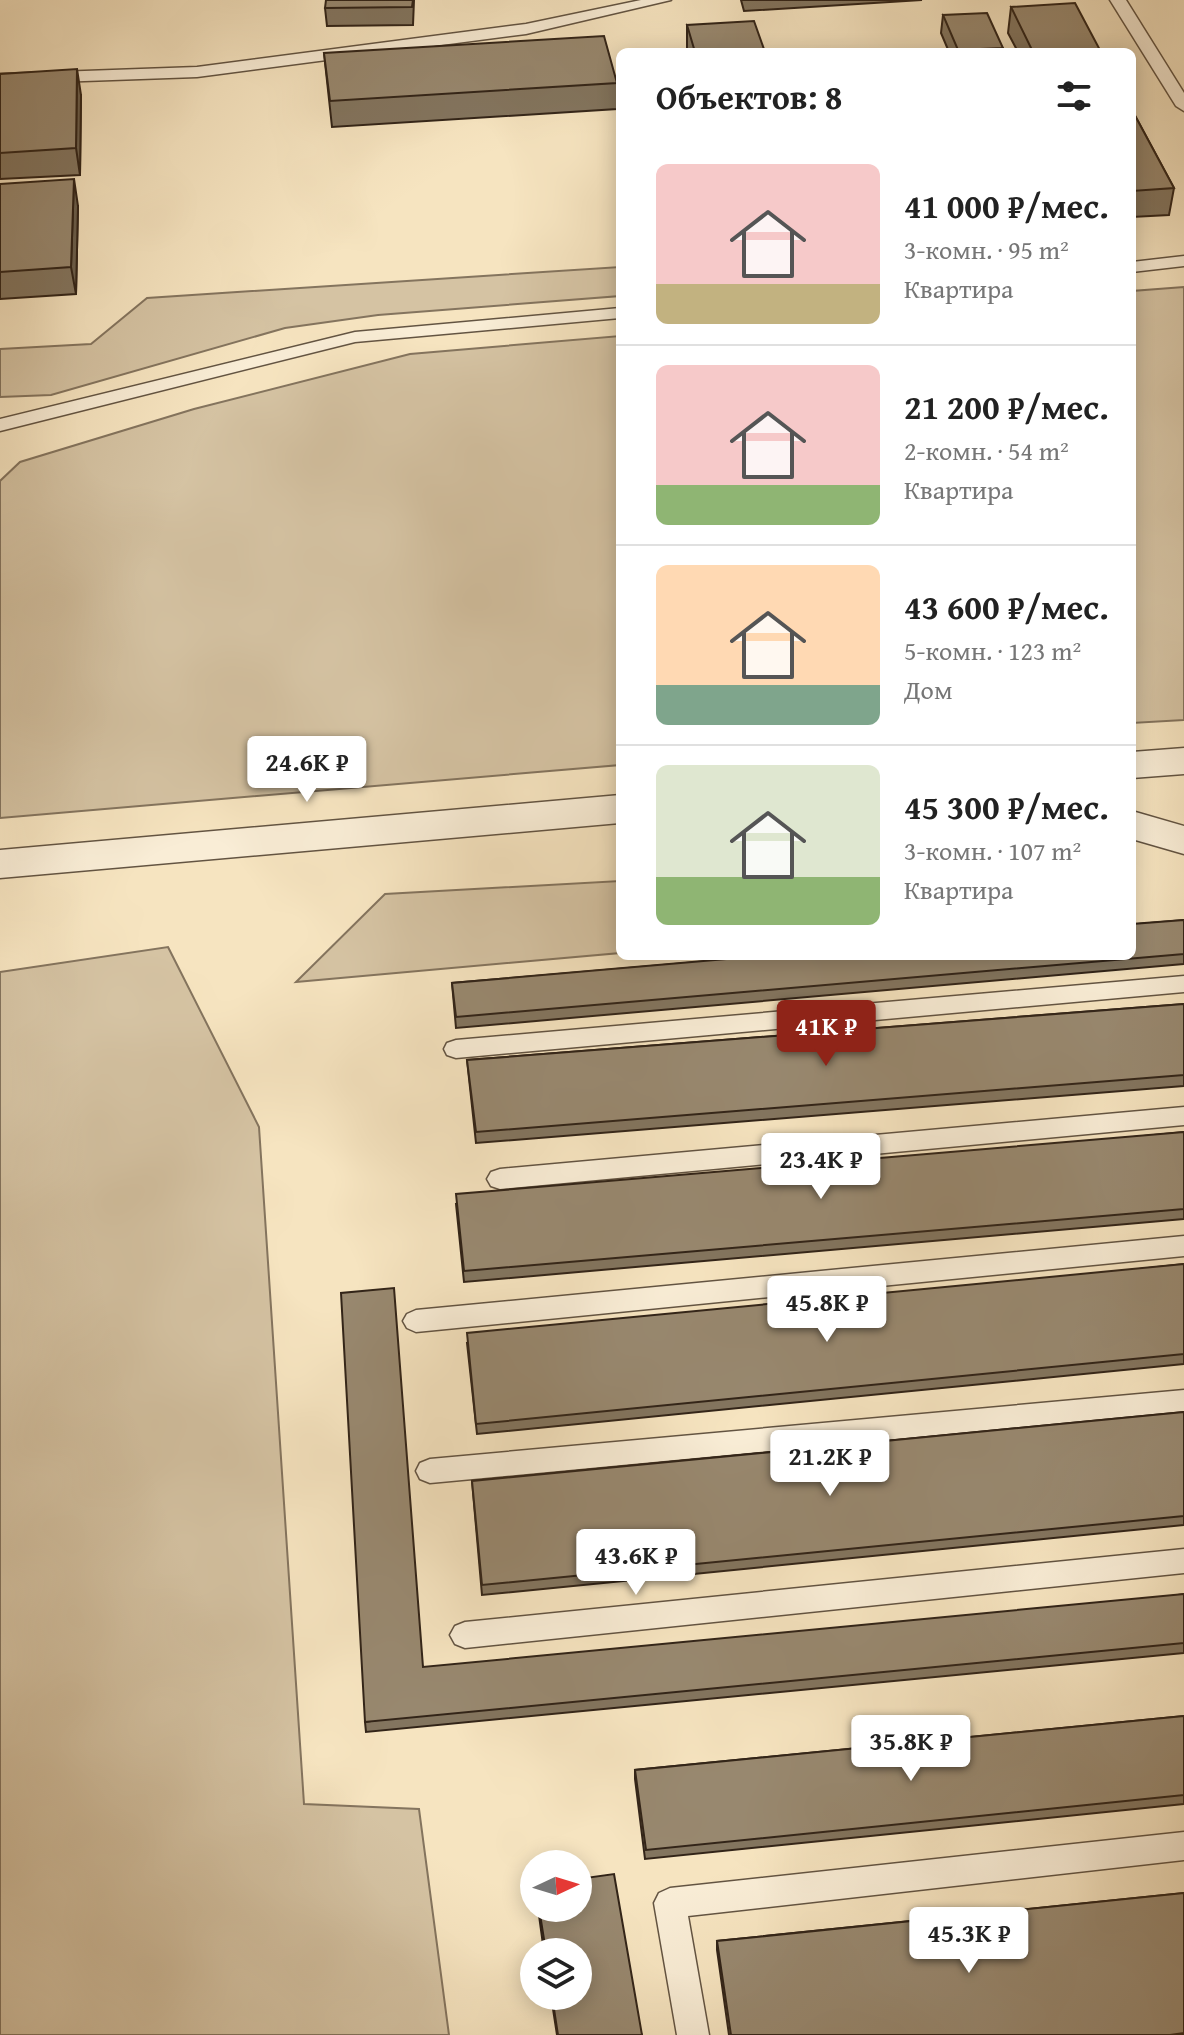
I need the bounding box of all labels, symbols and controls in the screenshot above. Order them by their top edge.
text: Объектов: 8 [656,72,842,121]
icon: filters [1052,74,1096,118]
text: 41 000 ₽/мес. [904,181,1109,230]
icon: home [720,196,816,292]
text: 3-комн. · 95 m² [904,230,1069,269]
text: Квартира [904,269,1013,308]
text: 21 200 ₽/мес. [904,382,1109,431]
icon: home [720,397,816,493]
text: 2-комн. · 54 m² [904,431,1069,470]
text: Квартира [904,470,1013,509]
text: 43 600 ₽/мес. [904,582,1109,631]
icon: home [720,597,816,693]
text: 5-комн. · 123 m² [904,631,1081,670]
text: Дом [904,670,952,709]
pin: 24.6K ₽ [233,736,381,804]
text: 24.6K ₽ [265,742,349,781]
text: 45 300 ₽/мес. [904,782,1109,831]
icon: home [720,797,816,893]
text: 3-комн. · 107 m² [904,831,1081,870]
text: Квартира [904,870,1013,909]
pin: 41K ₽ [770,1000,882,1068]
text: 41K ₽ [795,1006,857,1045]
pin: 23.4K ₽ [747,1133,895,1201]
text: 23.4K ₽ [779,1139,863,1178]
pin: 45.8K ₽ [753,1276,901,1344]
text: 45.8K ₽ [785,1282,869,1321]
pin: 21.2K ₽ [756,1430,904,1498]
text: 21.2K ₽ [788,1436,872,1475]
pin: 43.6K ₽ [562,1529,710,1597]
text: 43.6K ₽ [594,1535,678,1574]
pin: 35.8K ₽ [837,1715,985,1783]
text: 35.8K ₽ [869,1721,953,1760]
north arrow [520,1850,592,1922]
map controls [520,1850,592,2010]
pin: 45.3K ₽ [895,1907,1043,1975]
text: 45.3K ₽ [927,1913,1011,1952]
button: layers [520,1938,592,2010]

